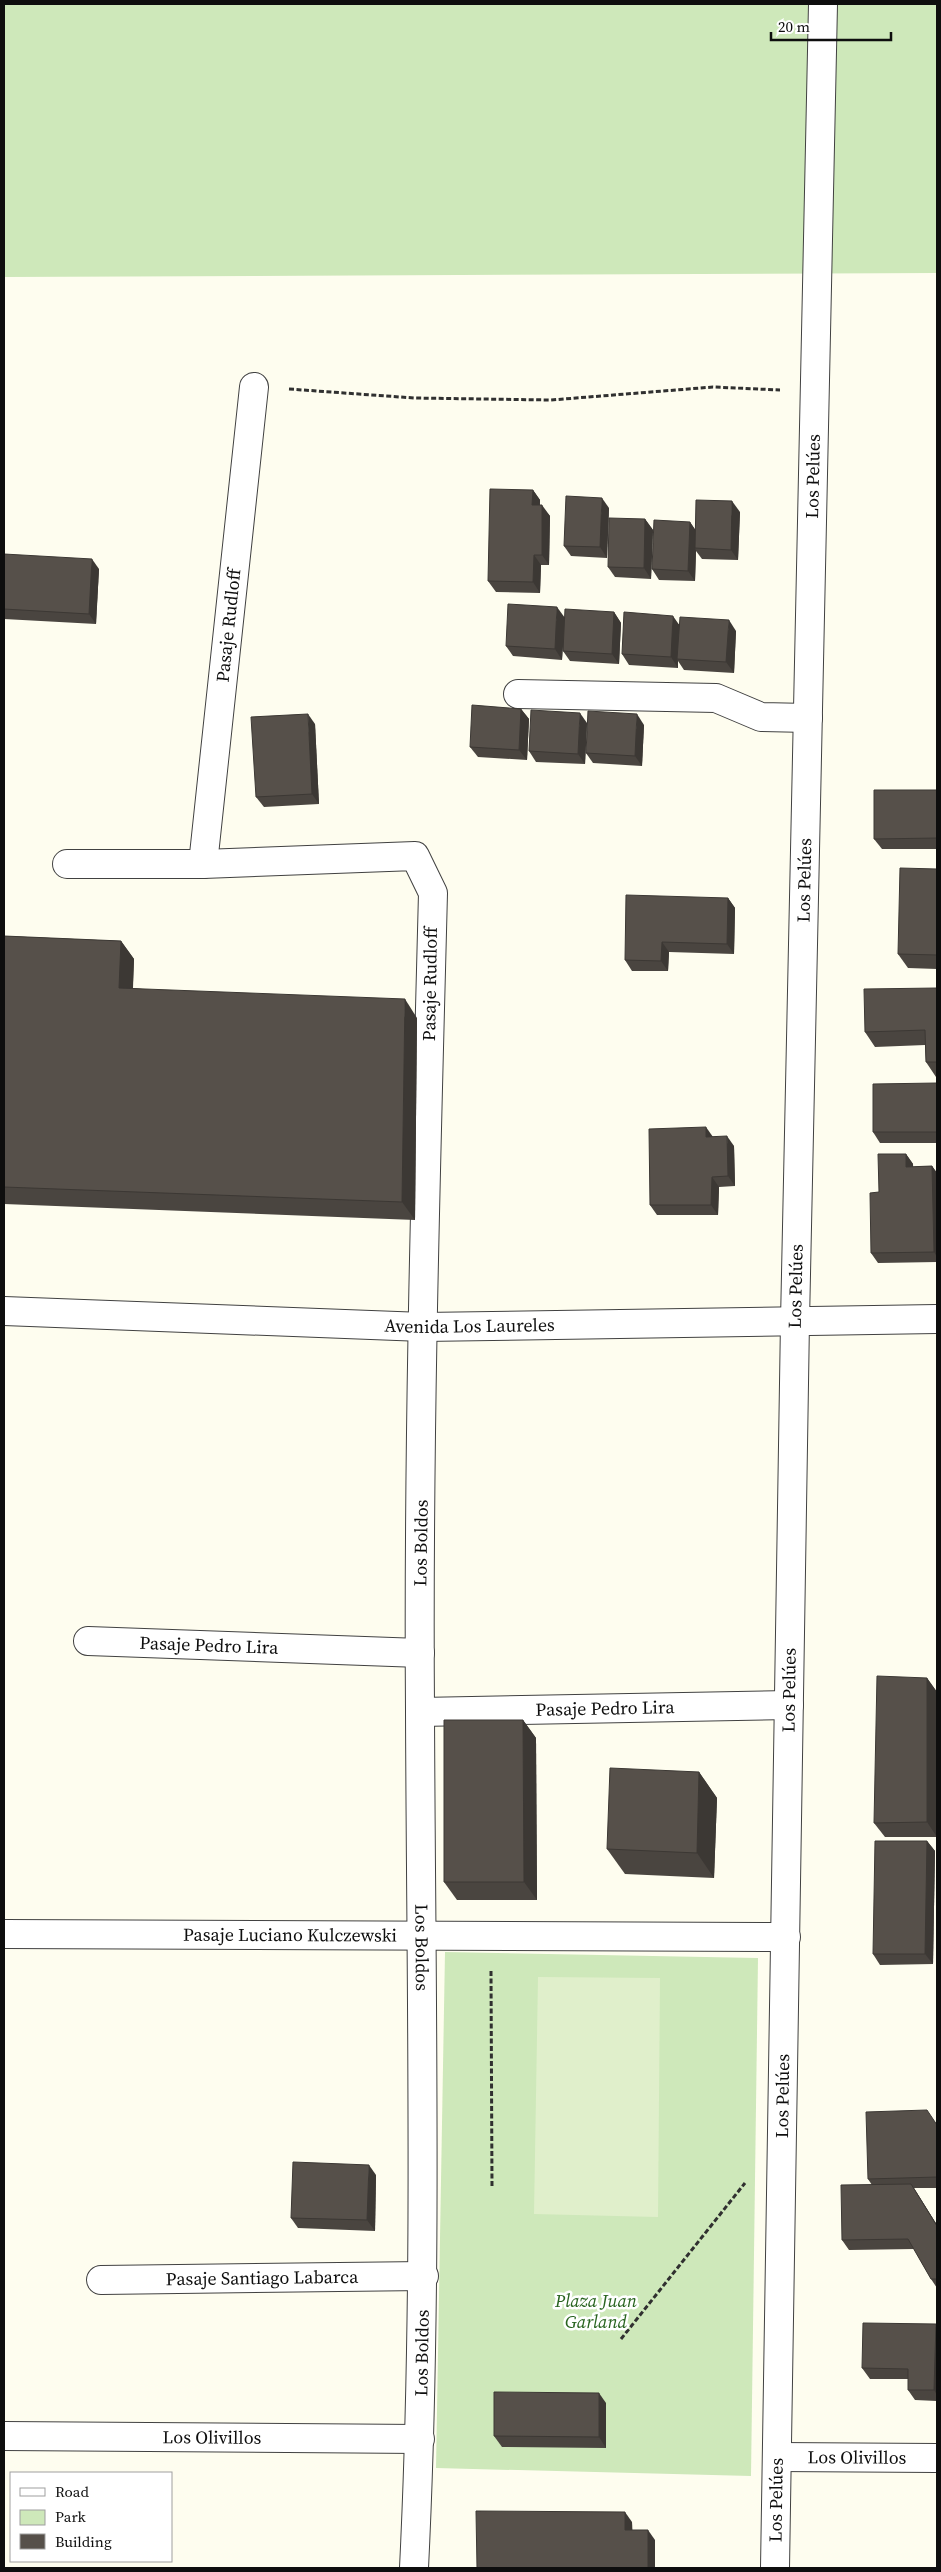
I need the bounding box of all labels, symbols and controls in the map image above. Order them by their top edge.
scale bar [771,10,891,42]
text: 20 m [778,16,810,37]
street label: Los Pelúes [799,434,826,519]
street label: Pasaje Rudloff [210,565,247,683]
street label: Los Pelúes [790,838,817,923]
street label: Pasaje Rudloff [416,925,443,1041]
street label: Los Pelúes [782,1244,809,1329]
street label: Avenida Los Laureles [384,1312,555,1339]
street label: Los Boldos [407,1499,434,1587]
street label: Pasaje Pedro Lira [139,1630,280,1660]
street label: Los Pelúes [775,1648,802,1733]
street label: Pasaje Pedro Lira [535,1694,676,1722]
street label: Los Boldos [409,1904,435,1991]
street label: Pasaje Luciano Kulczewski [183,1922,397,1948]
street label: Los Pelúes [769,2053,795,2138]
street label: Pasaje Santiago Labarca [166,2264,359,2291]
park label: Plaza Juan Garland [554,2288,637,2334]
street label: Los Boldos [408,2309,435,2397]
street label: Los Olivillos [163,2424,262,2450]
street label: Los Olivillos [808,2444,907,2470]
street label: Los Pelúes [762,2457,789,2542]
legend [10,2472,172,2562]
text: Road [55,2481,89,2502]
text: Park [55,2506,87,2527]
text: Building [55,2531,112,2552]

